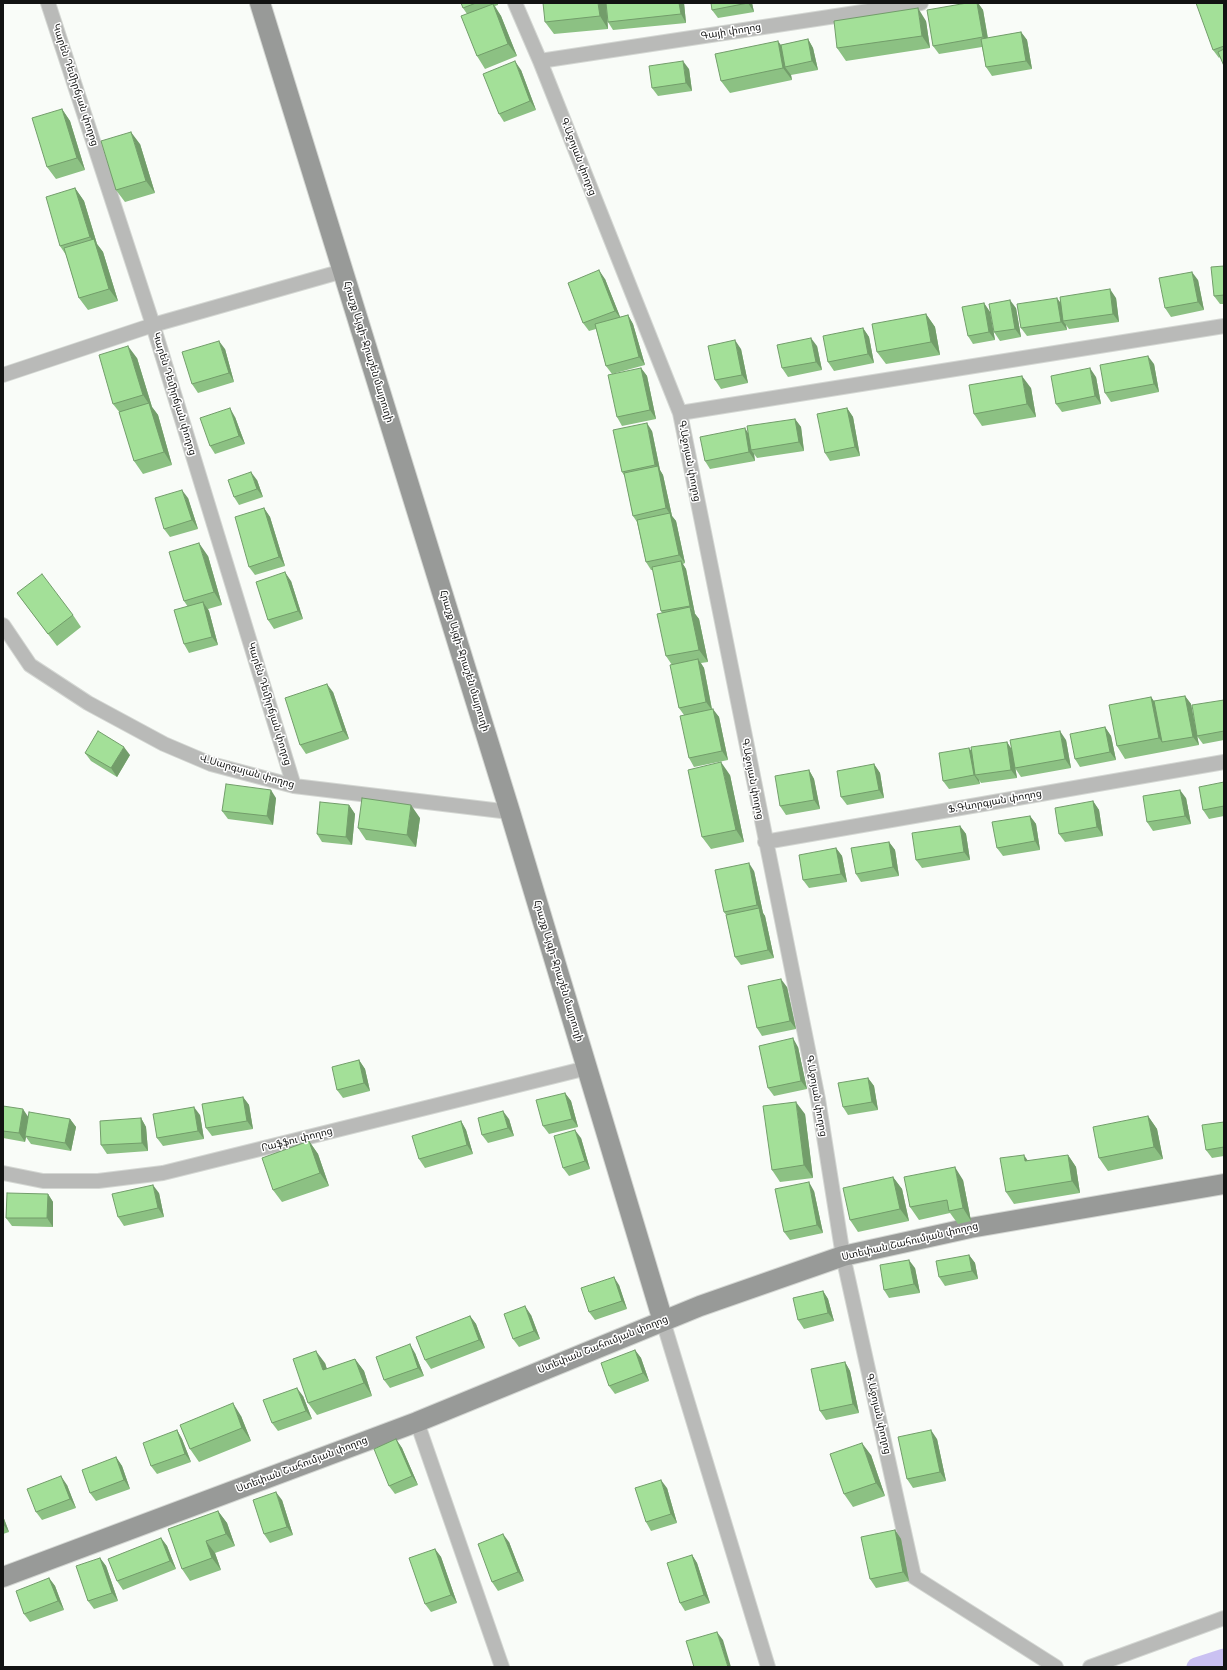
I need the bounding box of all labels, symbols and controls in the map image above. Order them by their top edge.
street label: Գայի փողոց [700,21,762,43]
street label: Կարեն Դեմիրճյան փողոց [50,22,100,148]
street label: Գ.Աջոյան փողոց [558,116,598,198]
street label: Հրաշք Այգի-Ջրաշեն մայրուղի [341,280,395,424]
street label: Կարեն Դեմիրճյան փողոց [150,331,198,457]
street label: Գ.Աջոյան փողոց [675,419,703,503]
street label: Հրաշք Այգի-Ջրաշեն մայրուղի [437,589,491,733]
street label: Կարեն Դեմիրճյան փողոց [245,641,293,767]
street label: Գ.Աջոյան փողոց [738,737,766,821]
street label: Վ.Սարգսյան փողոց [198,753,296,791]
street label: Ֆ.Գևորգյան փողոց [947,788,1043,816]
street label: Հրաշք Այգի-Ջրաշեն մայրուղի [531,899,585,1043]
street label: Գ.Աջոյան փողոց [803,1054,829,1138]
street label: Րաֆֆու փողոց [260,1125,334,1155]
street label: Ստեփան Շահումյան փողոց [841,1220,979,1264]
street label: Ստեփան Շահումյան փողոց [536,1313,670,1377]
street label: Գ.Աջոյան փողոց [863,1372,893,1456]
street label: Ստեփան Շահումյան փողոց [235,1434,369,1496]

